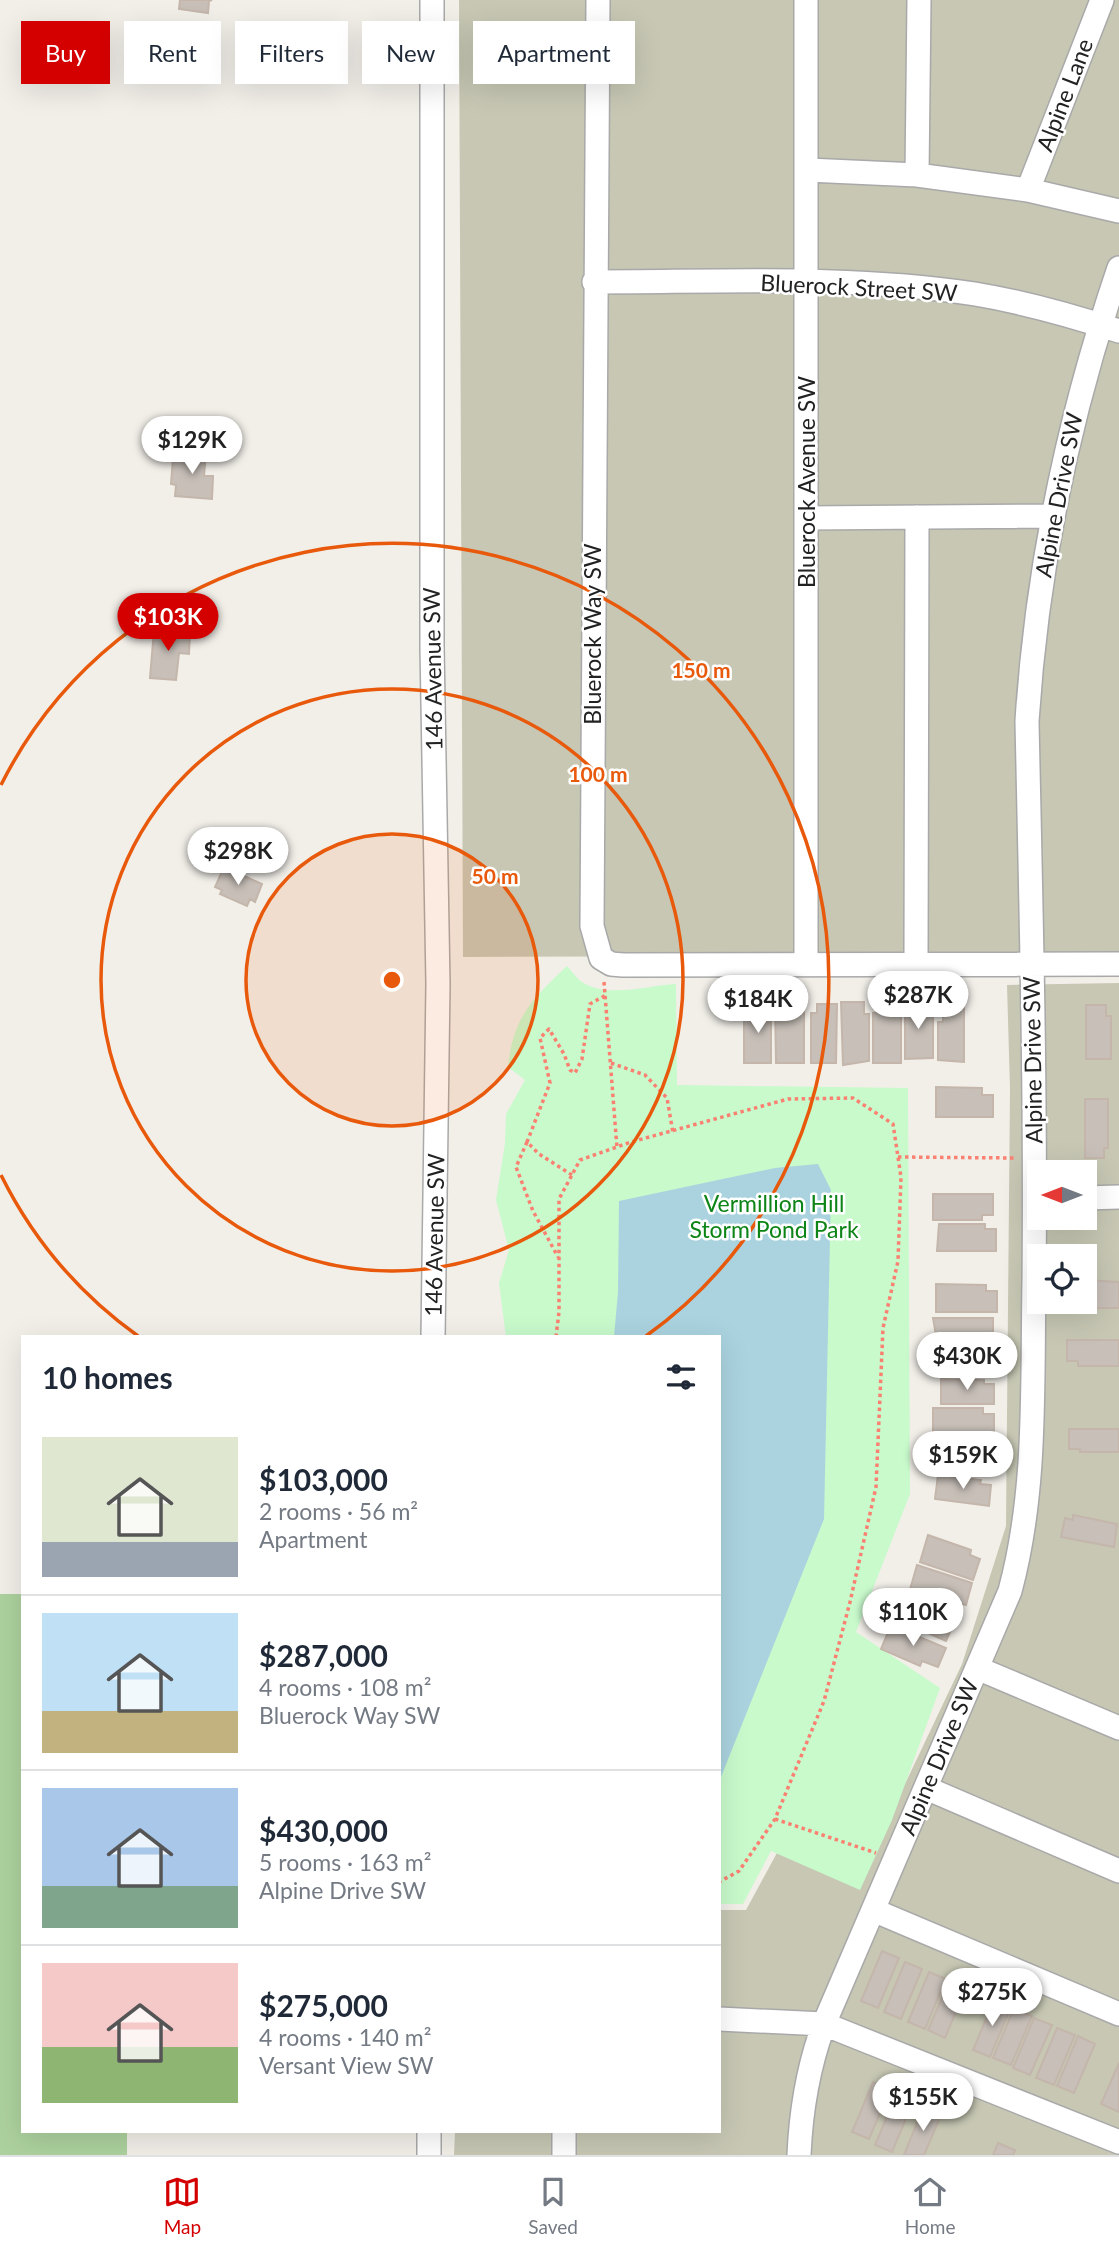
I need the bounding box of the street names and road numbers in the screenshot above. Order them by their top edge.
street label: Alpine Lane [1030,34,1098,155]
street label: Bluerock Street SW [760,268,958,306]
street label: Bluerock Avenue SW [792,376,820,588]
street label: Alpine Drive SW [1028,410,1088,580]
street label: Bluerock Way SW [578,543,606,725]
street label: 146 Avenue SW [417,587,447,751]
street label: Alpine Drive SW [1017,976,1047,1144]
street label: 146 Avenue SW [419,1153,449,1317]
street label: Alpine Drive SW [893,1674,984,1839]

